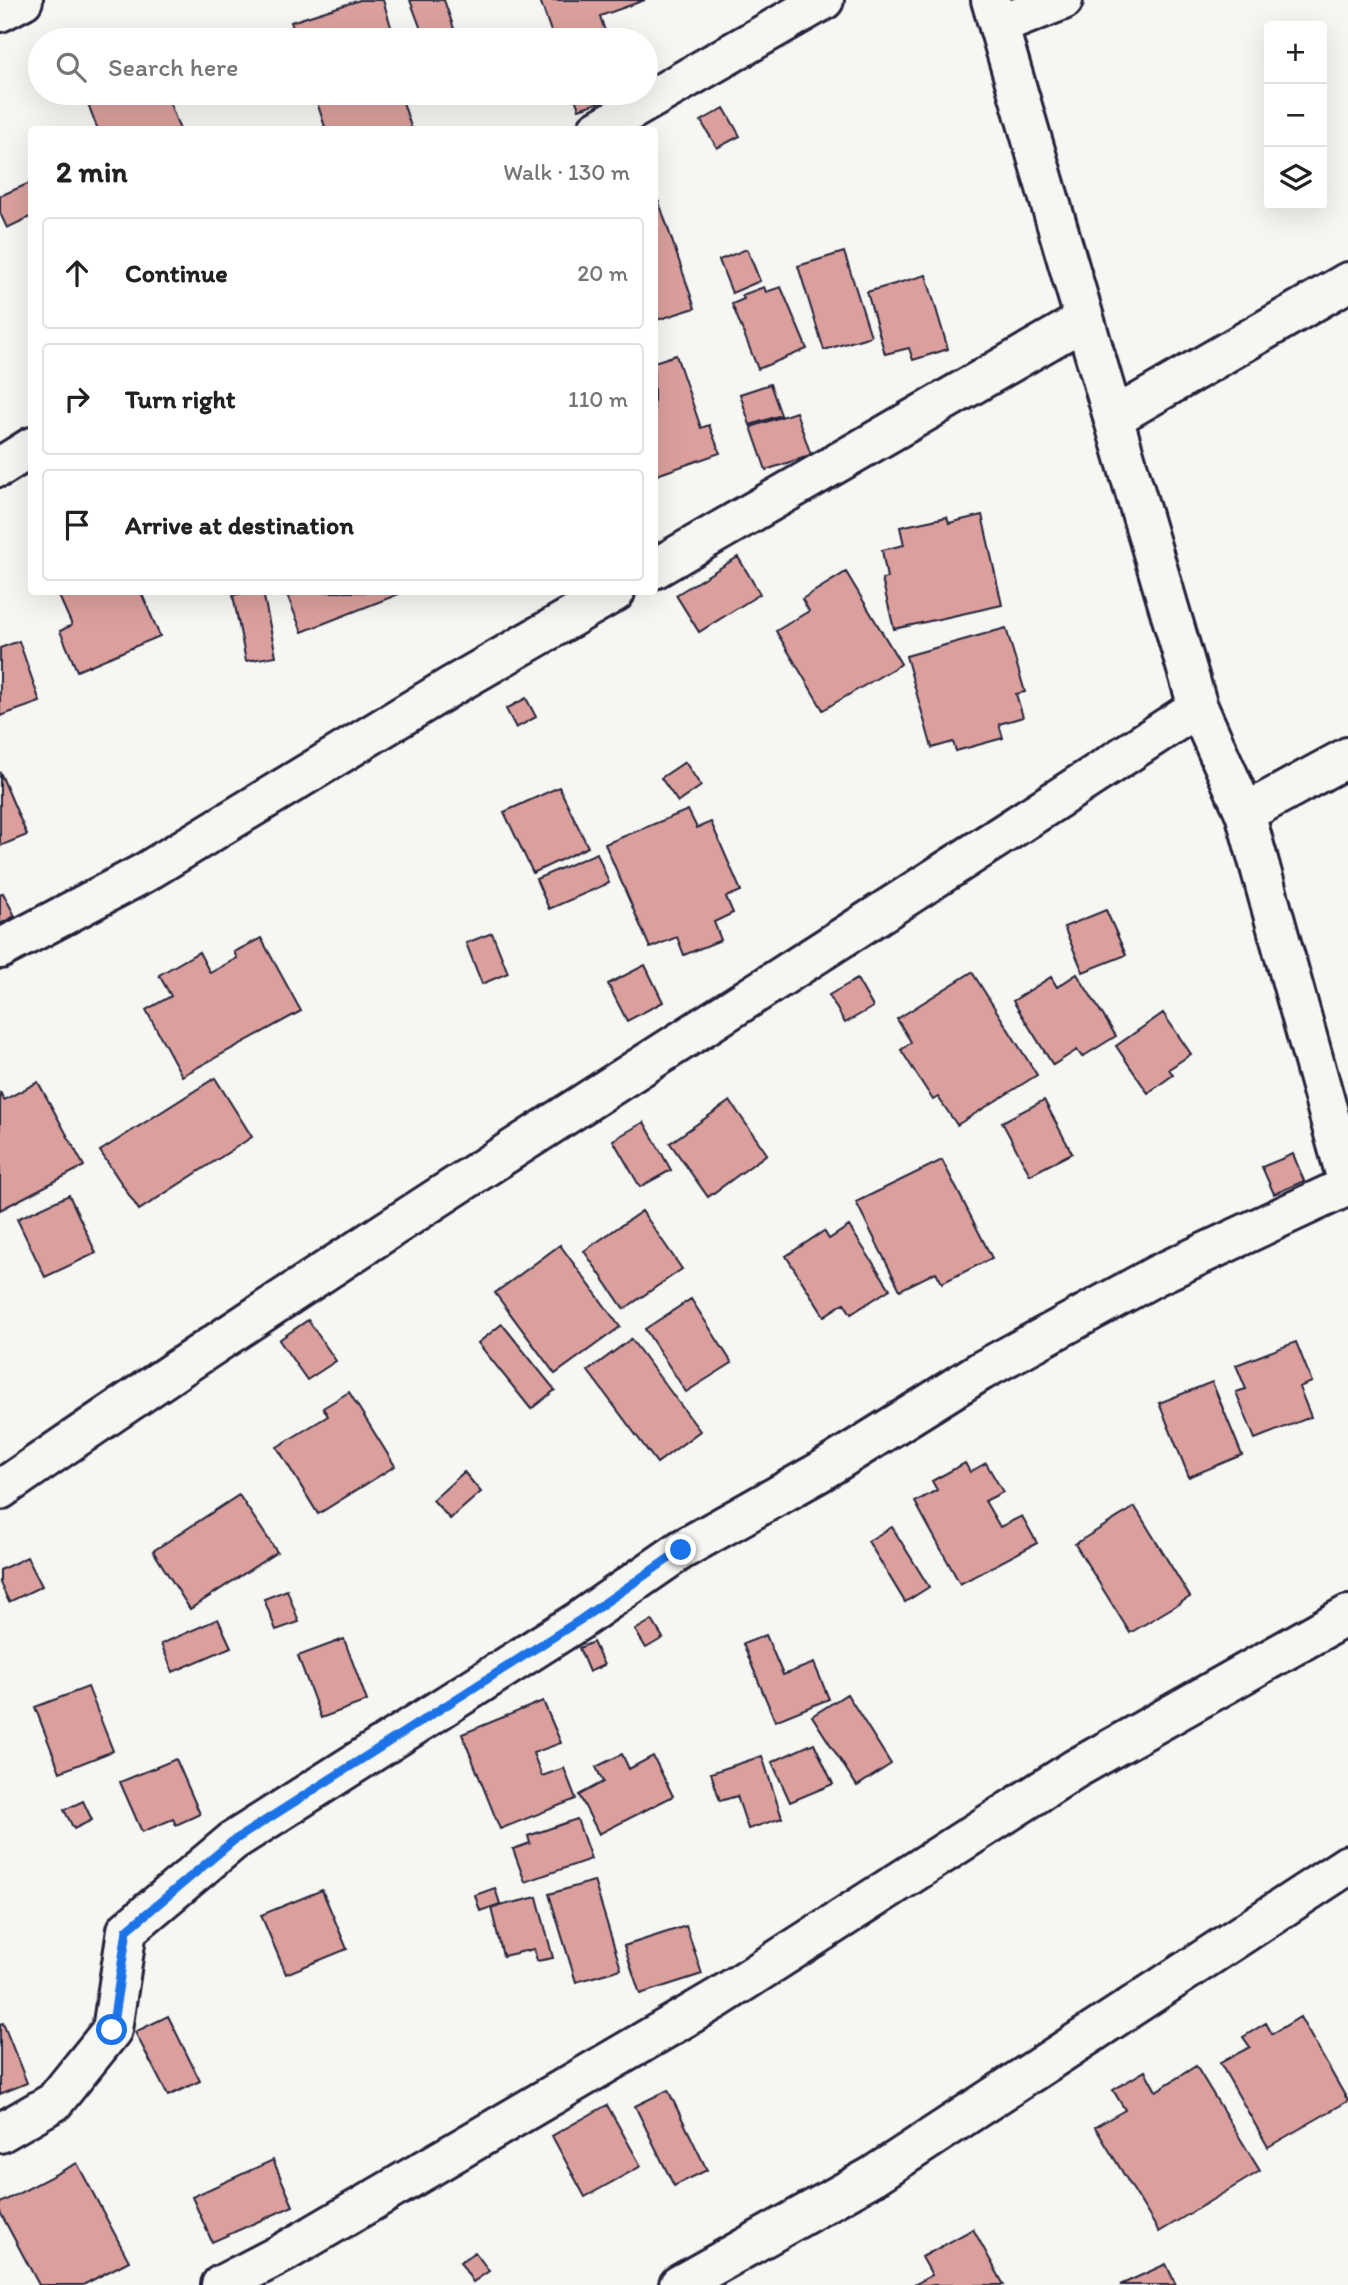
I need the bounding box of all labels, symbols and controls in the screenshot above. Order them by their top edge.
map controls [1264,21,1327,210]
button: + [1264,21,1327,84]
search box [28,28,658,105]
icon: search [52,48,90,86]
text: Search here [108,51,238,83]
button: − [1264,84,1327,147]
button: layers [1264,147,1327,210]
text: 2 min [56,153,127,190]
text: Walk · 130 m [503,158,630,186]
icon: ahead [58,254,96,292]
text: Continue [125,257,228,289]
text: 20 m [577,259,628,287]
icon: right [58,380,96,418]
text: Turn right [125,383,236,415]
text: 110 m [568,385,628,413]
icon: arrive [58,506,96,544]
text: Arrive at destination [125,509,354,541]
route end [665,1534,696,1565]
route start [96,2014,127,2045]

